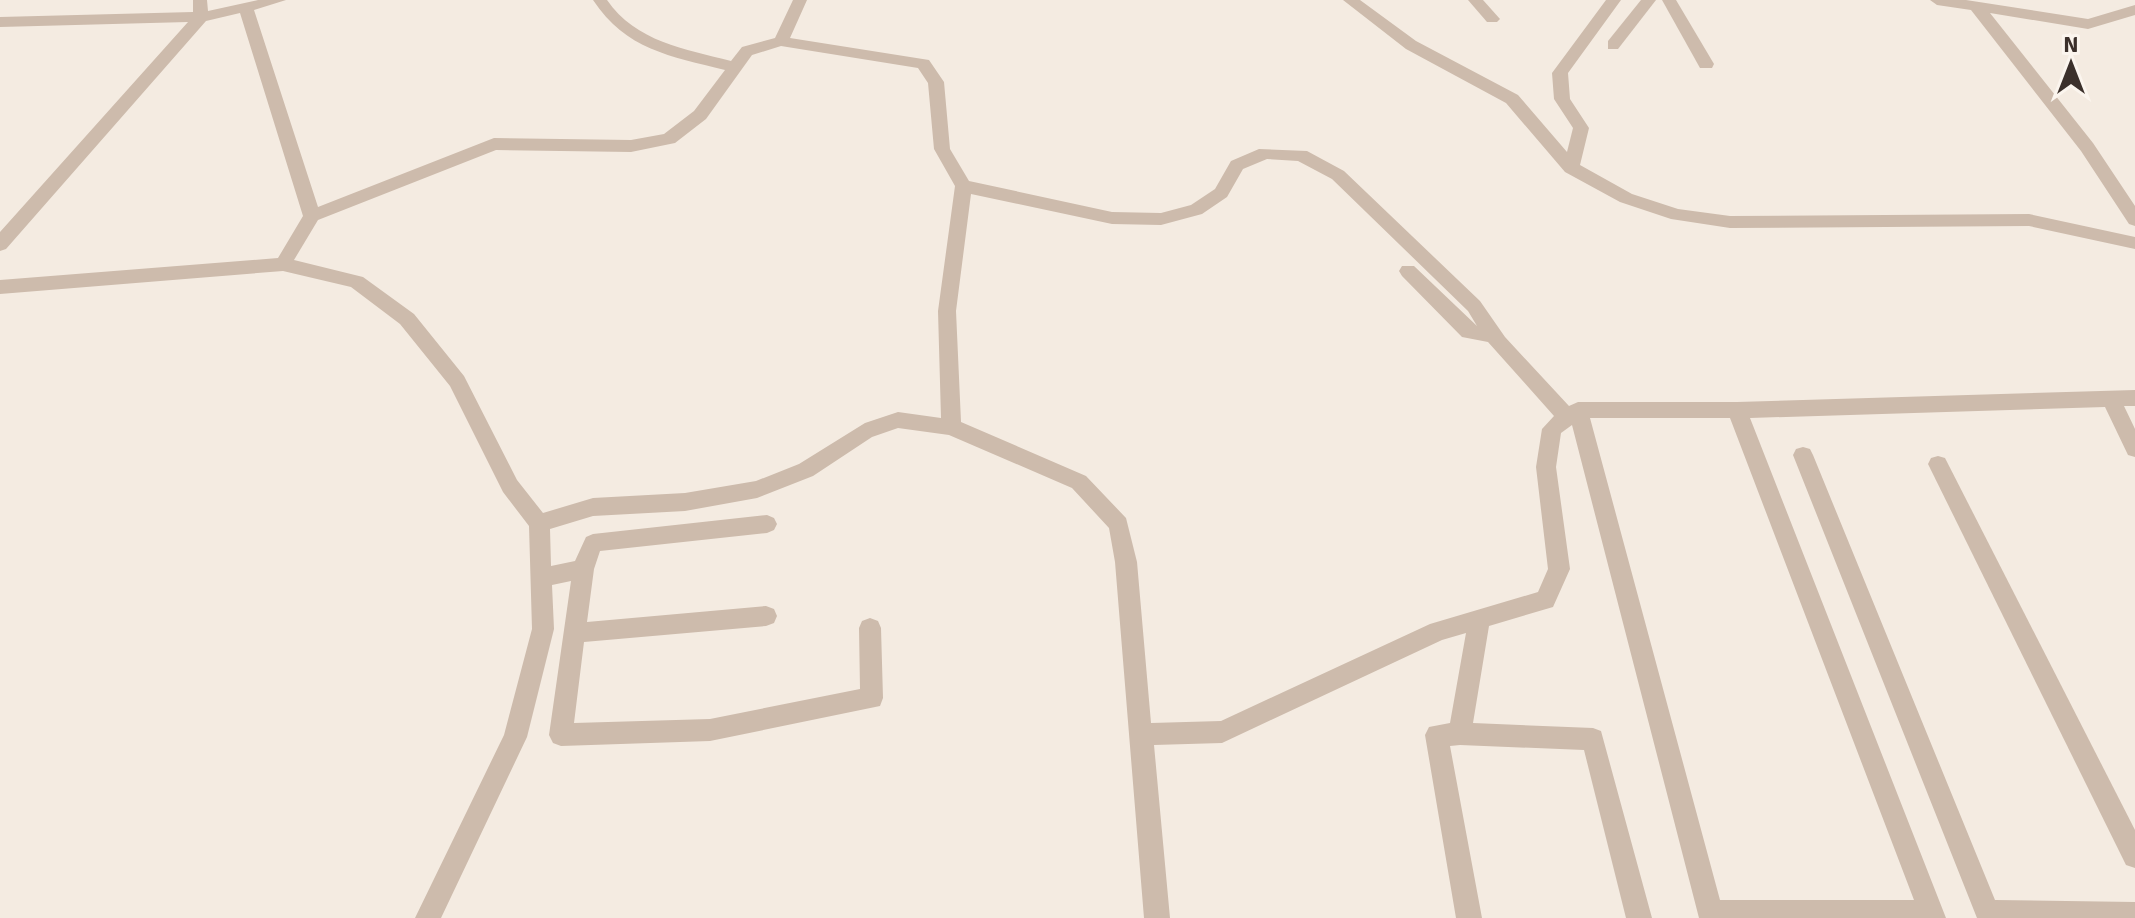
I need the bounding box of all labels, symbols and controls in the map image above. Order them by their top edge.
north arrow [2031,24,2111,104]
text: N [2063,31,2079,58]

